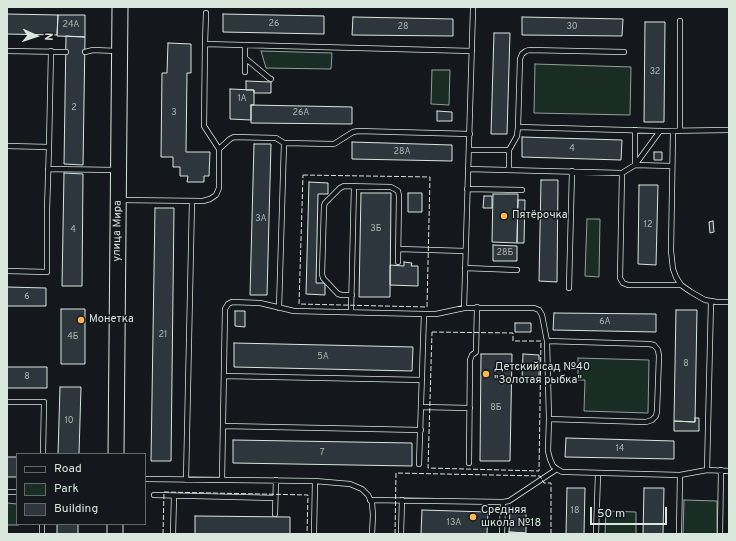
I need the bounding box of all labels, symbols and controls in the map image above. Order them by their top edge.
north arrow [16,16,56,56]
house number: 26 [269,19,279,29]
house number: 24А [63,20,79,30]
house number: 28 [397,22,409,32]
house number: 30 [566,22,578,32]
text: N [41,32,55,41]
house number: 32 [650,67,660,77]
house number: 1А [237,94,247,104]
house number: 2 [71,103,77,113]
house number: 3 [171,108,177,118]
house number: 26А [293,108,309,118]
house number: 4 [569,144,575,154]
house number: 28А [393,147,411,157]
street label: улица Мира [111,200,125,262]
place label: Пятёрочка [512,209,568,223]
marker: Пятёрочка [499,211,509,221]
house number: 3А [255,214,267,224]
house number: 12 [644,220,652,230]
house number: 3Б [370,224,382,234]
house number: 4 [70,225,76,235]
house number: 28Б [497,248,513,258]
house number: 6 [24,292,30,302]
place label: Монетка [89,313,134,327]
marker: Монетка [76,315,86,325]
house number: 6А [599,317,611,327]
house number: 21 [159,330,167,340]
house number: 4Б [67,332,79,342]
house number: 5А [317,352,329,362]
house number: 8 [683,359,689,369]
place label: Детский сад №40 "Золотая рыбка" [494,361,590,387]
marker: Детский сад №40 "Золотая рыбка" [481,369,491,379]
house number: 8 [24,372,30,382]
house number: 8Б [490,403,502,413]
house number: 10 [64,416,74,426]
house number: 14 [616,444,624,454]
house number: 7 [320,448,324,458]
legend [16,453,146,525]
text: Road [54,461,82,477]
text: Park [54,481,79,497]
scale bar [592,499,669,525]
text: Building [54,501,98,517]
place label: Средняя школа №18 [481,504,541,530]
house number: 18 [571,506,579,516]
text: 50 m [597,506,625,522]
marker: Средняя школа №18 [468,512,478,522]
house number: 13А [447,518,461,528]

